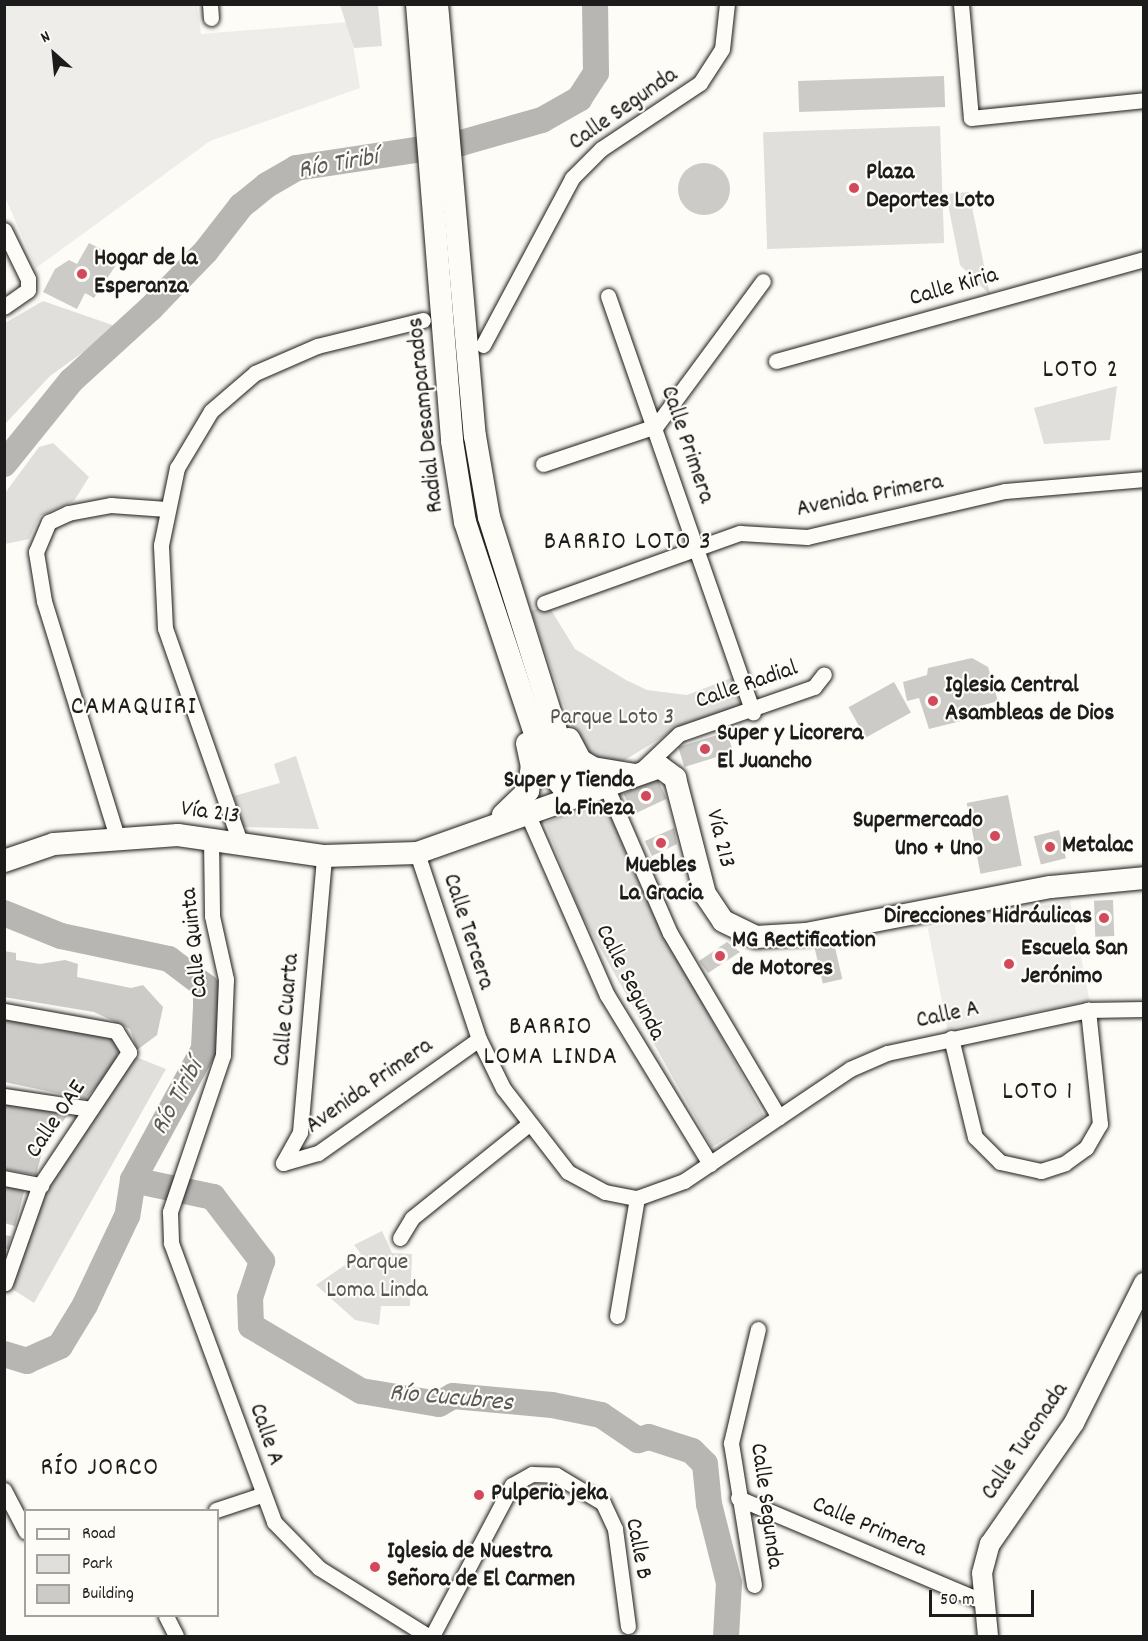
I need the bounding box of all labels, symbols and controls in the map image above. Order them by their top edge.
north arrow [24,24,84,84]
text: N [37,25,54,50]
street label: Calle Segunda [564,62,684,158]
water label: Río Tiribí [296,143,380,187]
place label: Plaza Deportes Loto [866,160,995,216]
marker: Plaza Deportes Loto [847,181,861,195]
place label: Hogar de la Esperanza [94,246,197,302]
street label: Calle Kiria [906,262,1002,314]
marker: Hogar de la Esperanza [75,267,89,281]
street label: Radial Desamparados [402,316,452,514]
district label: LOTO 2 [1042,355,1120,387]
street label: Calle Primera [653,383,719,507]
street label: Avenida Primera [794,469,946,525]
district label: BARRIO LOTO 3 [544,527,712,559]
street label: Calle Radial [692,655,802,717]
place label: Iglesia Central Asambleas de Dios [945,673,1114,729]
district label: CAMAQUIRI [71,692,197,724]
marker: Iglesia Central Asambleas de Dios [926,694,940,708]
park label: Parque Loto 3 [550,705,674,733]
place label: Super y Licorera El Juancho [717,721,863,777]
marker: Super y Licorera El Juancho [698,742,712,756]
place label: Super y Tienda la Fineza [504,768,634,824]
marker: Super y Tienda la Fineza [639,789,653,803]
street label: Vía 213 [179,796,241,832]
street label: Vía 213 [698,807,740,871]
place label: Supermercado Uno + Uno [853,808,983,864]
marker: Supermercado Uno + Uno [988,829,1002,843]
place label: Metalac [1062,833,1133,861]
marker: Muebles La Gracia [654,836,668,850]
marker: Metalac [1043,840,1057,854]
place label: Muebles La Gracia [619,853,703,909]
street label: Calle Tercera [435,870,499,994]
street label: Calle Quinta [176,887,216,999]
place label: Direcciones Hidráulicas [884,904,1092,932]
marker: Direcciones Hidráulicas [1097,911,1111,925]
street label: Calle Segunda [588,920,670,1046]
place label: MG Rectification de Motores [732,928,876,984]
place label: Escuela San Jerónimo [1021,936,1128,992]
marker: MG Rectification de Motores [713,949,727,963]
street label: Calle Cuarta [269,952,307,1068]
marker: Escuela San Jerónimo [1002,957,1016,971]
street label: Calle A [914,995,982,1037]
district label: BARRIO LOMA LINDA [483,1012,619,1074]
street label: Avenida Primera [301,1033,439,1141]
water label: Río Tiribí [145,1055,211,1141]
street label: Calle 0AE [21,1076,93,1164]
district label: LOTO 1 [1002,1077,1074,1109]
park label: Parque Loma Linda [326,1250,428,1306]
water label: Río Cucubres [388,1378,514,1420]
street label: Calle Tuconada [976,1378,1076,1506]
street label: Calle A [241,1400,289,1470]
street label: Calle Segunda [742,1442,788,1570]
district label: RÍO JORCO [40,1453,160,1485]
place label: Pulperia jeka [491,1481,608,1509]
marker: Pulperia jeka [472,1488,486,1502]
street label: Calle Primera [807,1491,931,1565]
legend [24,1509,219,1617]
street label: Calle B [617,1516,657,1582]
text: Road [82,1522,116,1547]
place label: Iglesia de Nuestra Señora de El Carmen [387,1539,575,1595]
text: Park [82,1552,113,1577]
marker: Iglesia de Nuestra Señora de El Carmen [368,1560,382,1574]
scale bar [932,1578,1037,1616]
text: Building [82,1582,134,1607]
text: 50 m [940,1588,975,1613]

